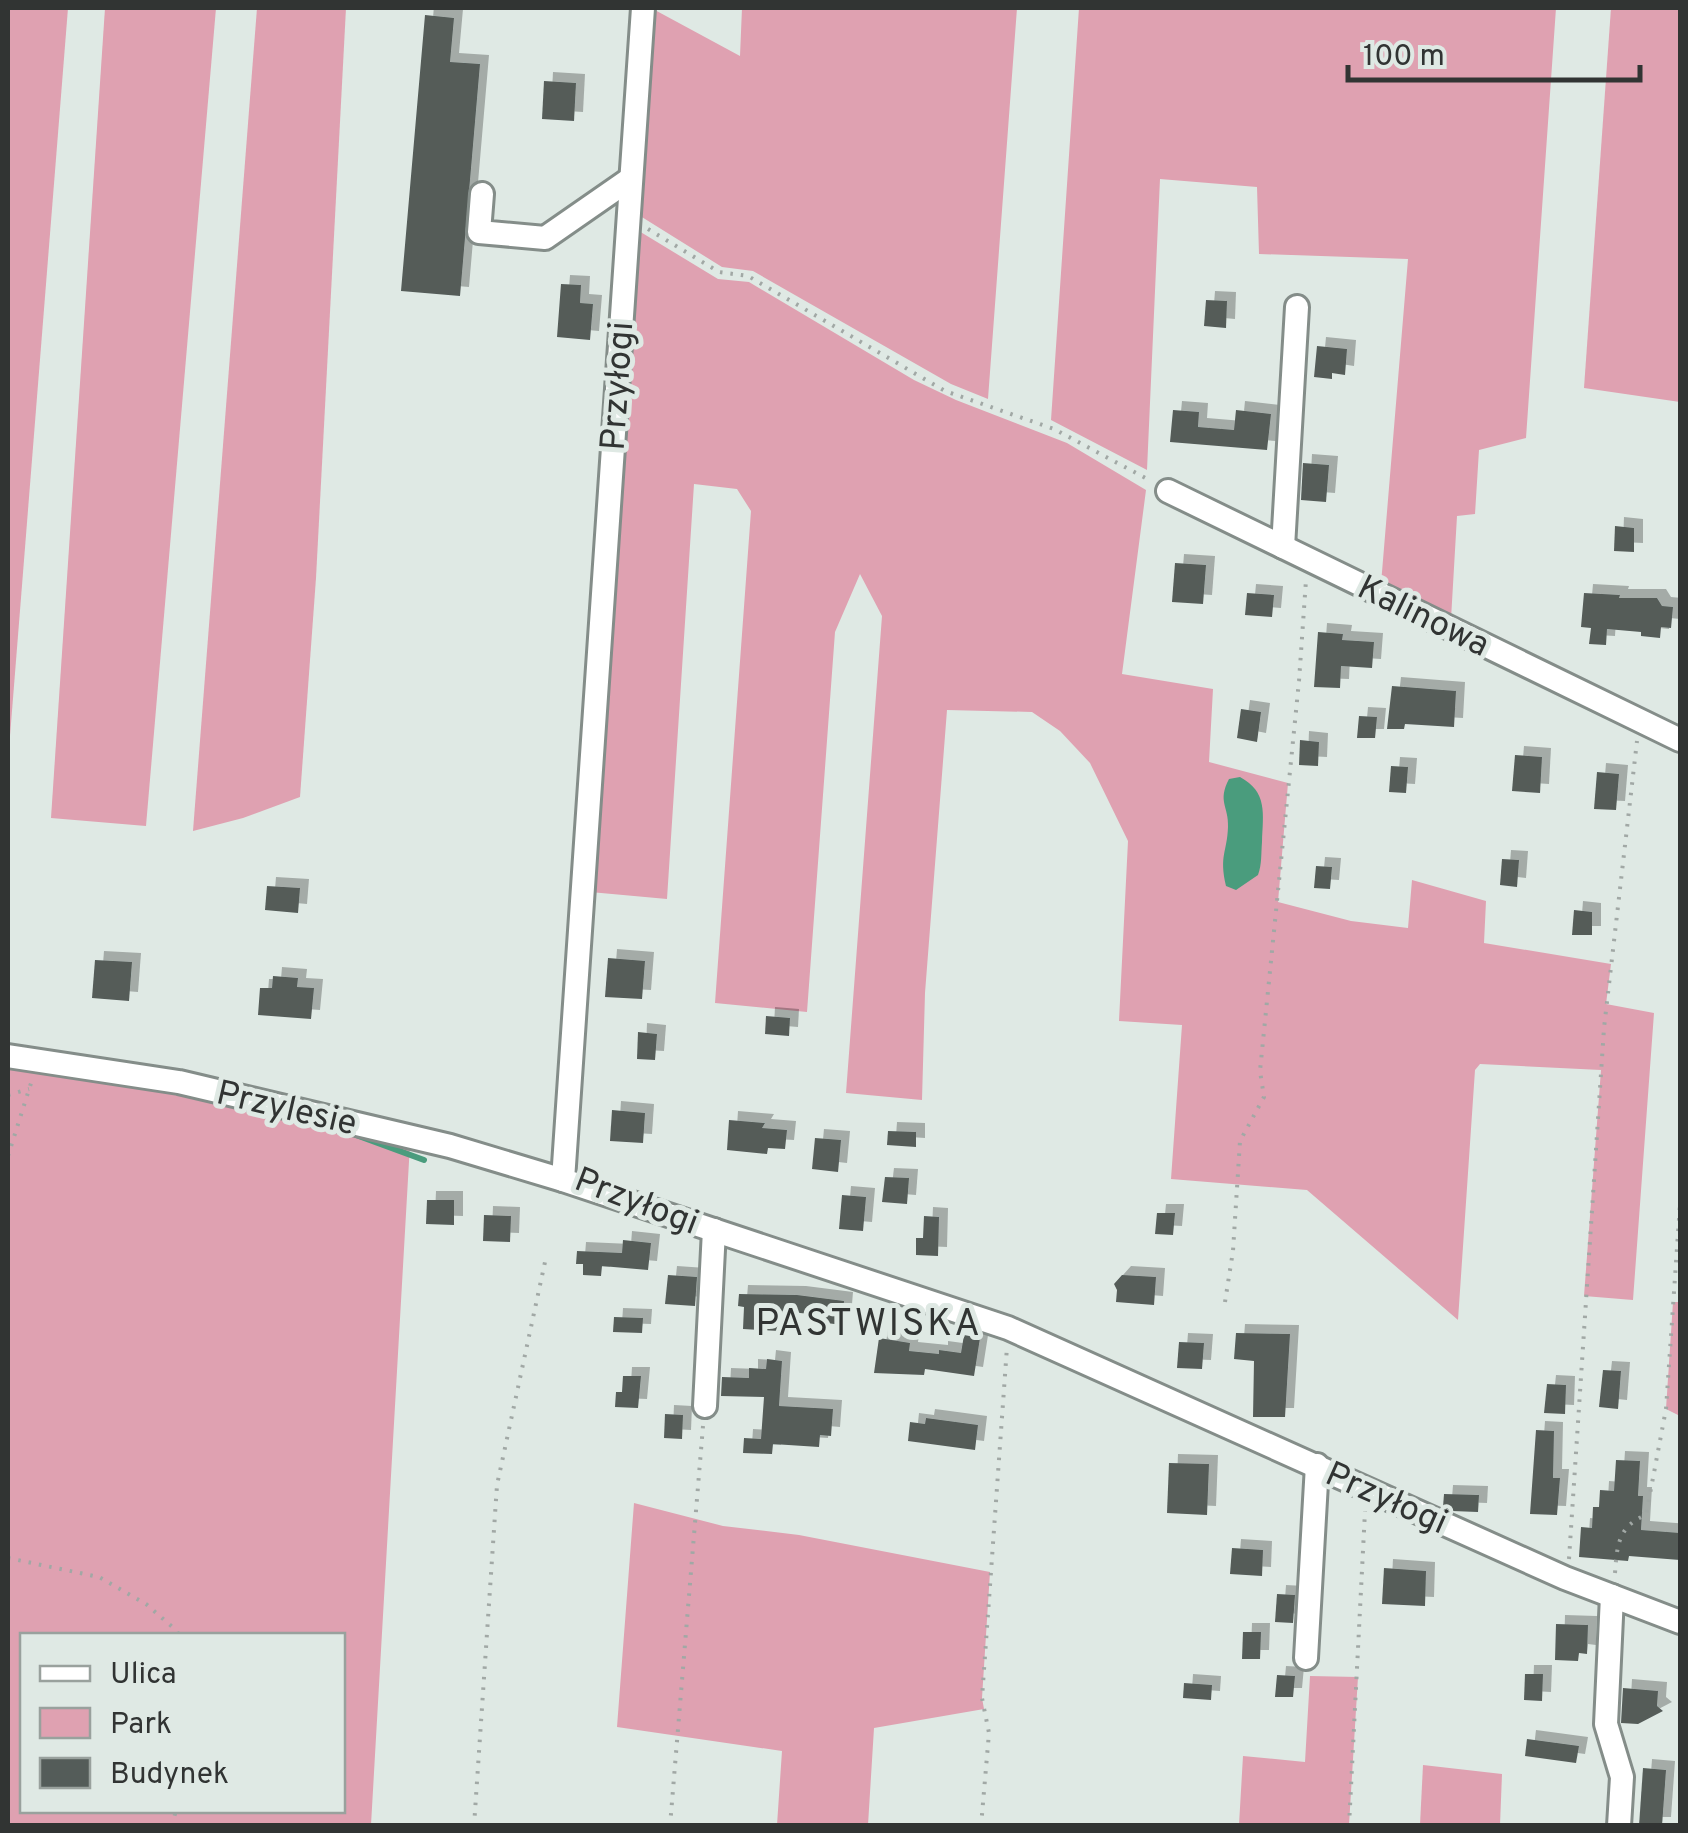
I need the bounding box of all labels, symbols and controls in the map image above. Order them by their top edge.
scale bar [1348,20,1640,82]
text: 100 m [1363,39,1445,76]
street label: Przyłogi [593,320,645,452]
street label: Kalinowa [1349,567,1496,668]
street label: Przylesie [212,1072,361,1147]
street label: Przyłogi [568,1159,704,1246]
district label: PASTWISKA [755,1301,983,1350]
street label: Przyłogi [1318,1453,1454,1546]
legend [20,1633,345,1813]
text: Ulica [110,1657,177,1694]
text: Park [110,1707,172,1744]
text: Budynek [110,1757,229,1794]

